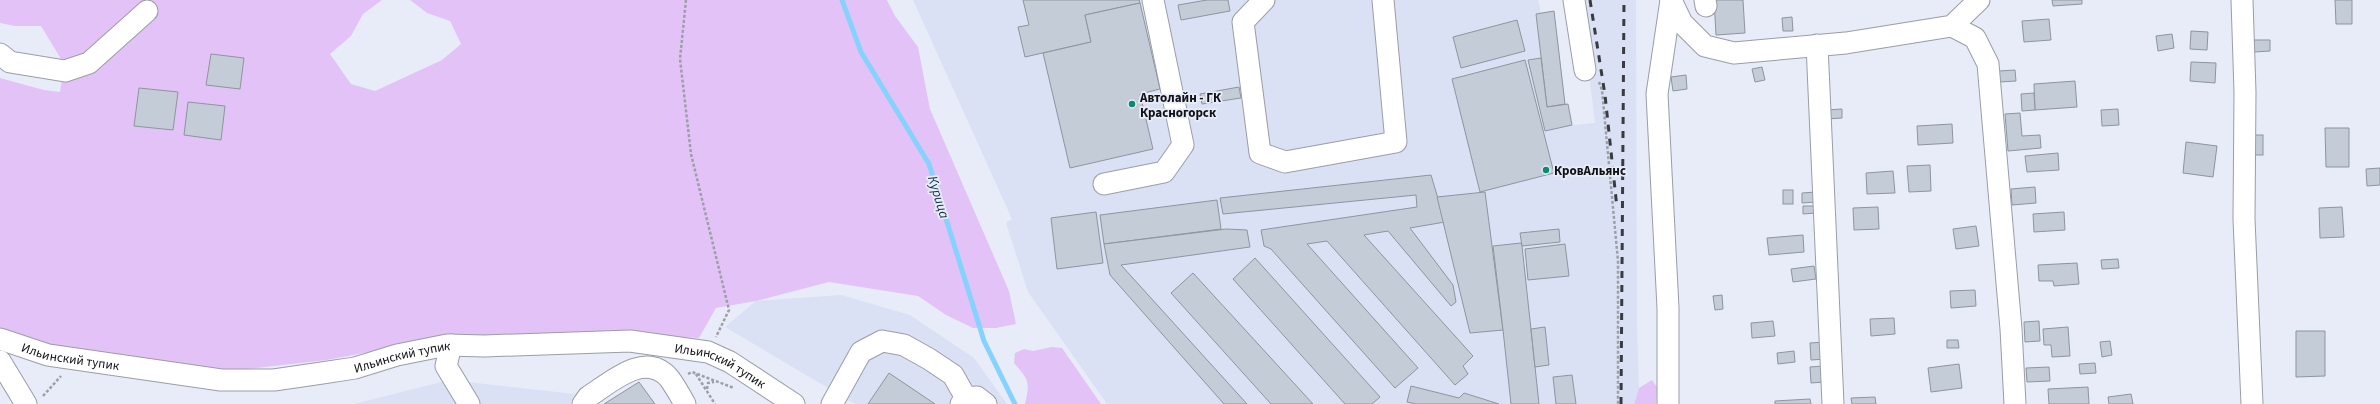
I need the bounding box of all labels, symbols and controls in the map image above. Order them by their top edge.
place label: Автолайн - ГК Красногорск [1139,89,1222,122]
marker: Автолайн - ГК Красногорск [1127,99,1137,109]
place label: КровАльянс [1554,162,1626,180]
marker: КровАльянс [1541,165,1551,175]
water label: Курица [922,173,954,222]
street label: Ильинский тупик [352,337,451,378]
street label: Ильинский тупик [19,339,121,375]
street label: Ильинский тупик [673,339,769,393]

